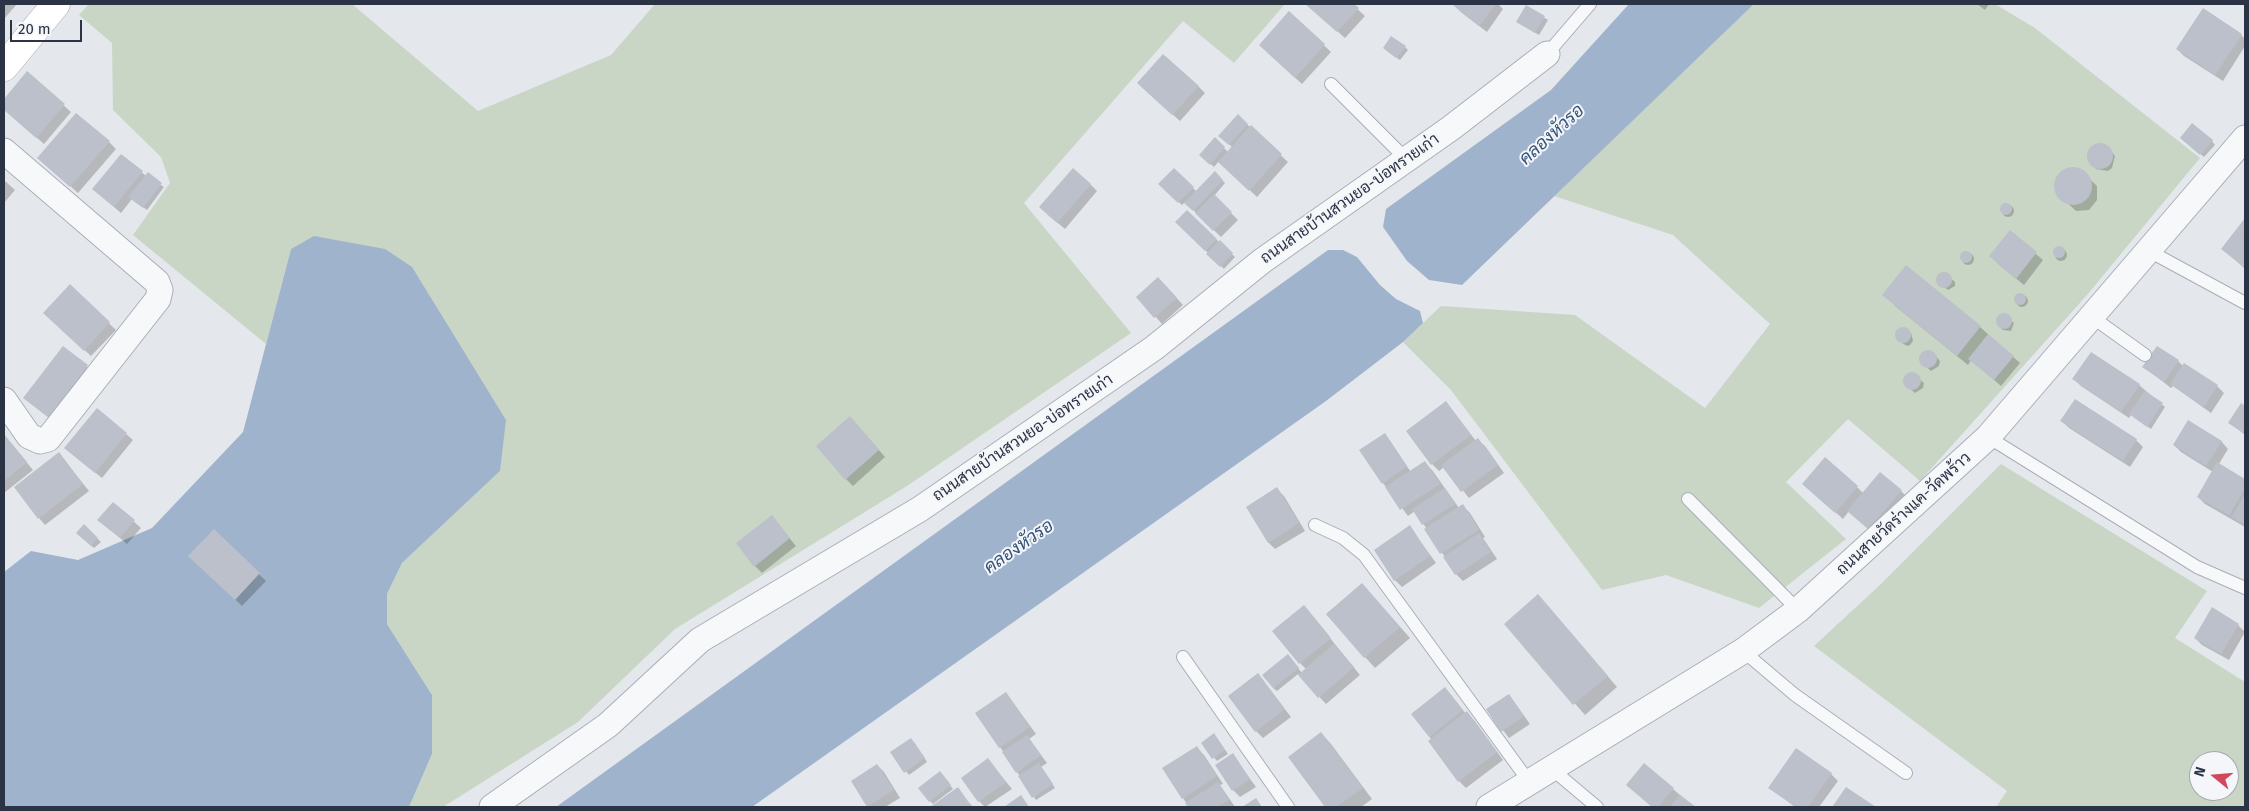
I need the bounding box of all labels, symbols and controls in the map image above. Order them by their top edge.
scale bar [12,10,85,42]
text: 20 m [18,20,51,38]
water label: คลองหัวรอ [1515,100,1589,170]
street label: ถนนสายบ้านสวนยอ-บ่อทรายเก่า [1257,130,1443,268]
street label: ถนนสายบ้านสวนยอ-บ่อทรายเก่า [929,370,1117,506]
street label: ถนนสายวัดร่างแค-วัดพร้าว [1833,448,1975,580]
water label: คลองหัวรอ [980,515,1058,579]
north arrow [2189,751,2239,801]
text: N [2191,765,2210,779]

